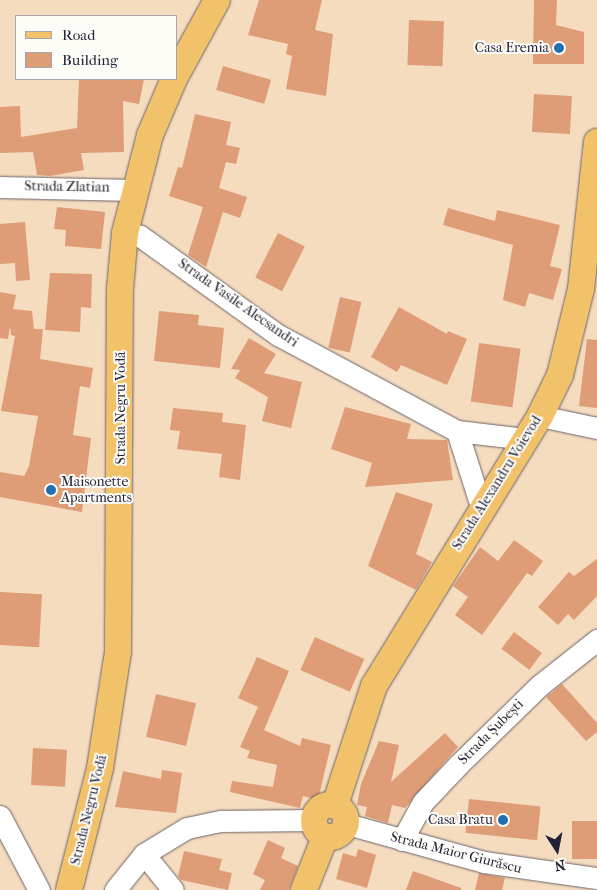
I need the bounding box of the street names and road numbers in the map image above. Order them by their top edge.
street label: Strada Zlatian [24,178,110,196]
street label: Strada Vasile Alecsandri [175,255,301,351]
street label: Strada Negru Vodă [113,351,129,465]
street label: Strada Alexandru Voievod [449,413,545,553]
street label: Strada Șubești [455,696,527,768]
street label: Strada Negru Vodă [67,753,111,867]
street label: Strada Maior Giurăscu [389,829,523,877]

